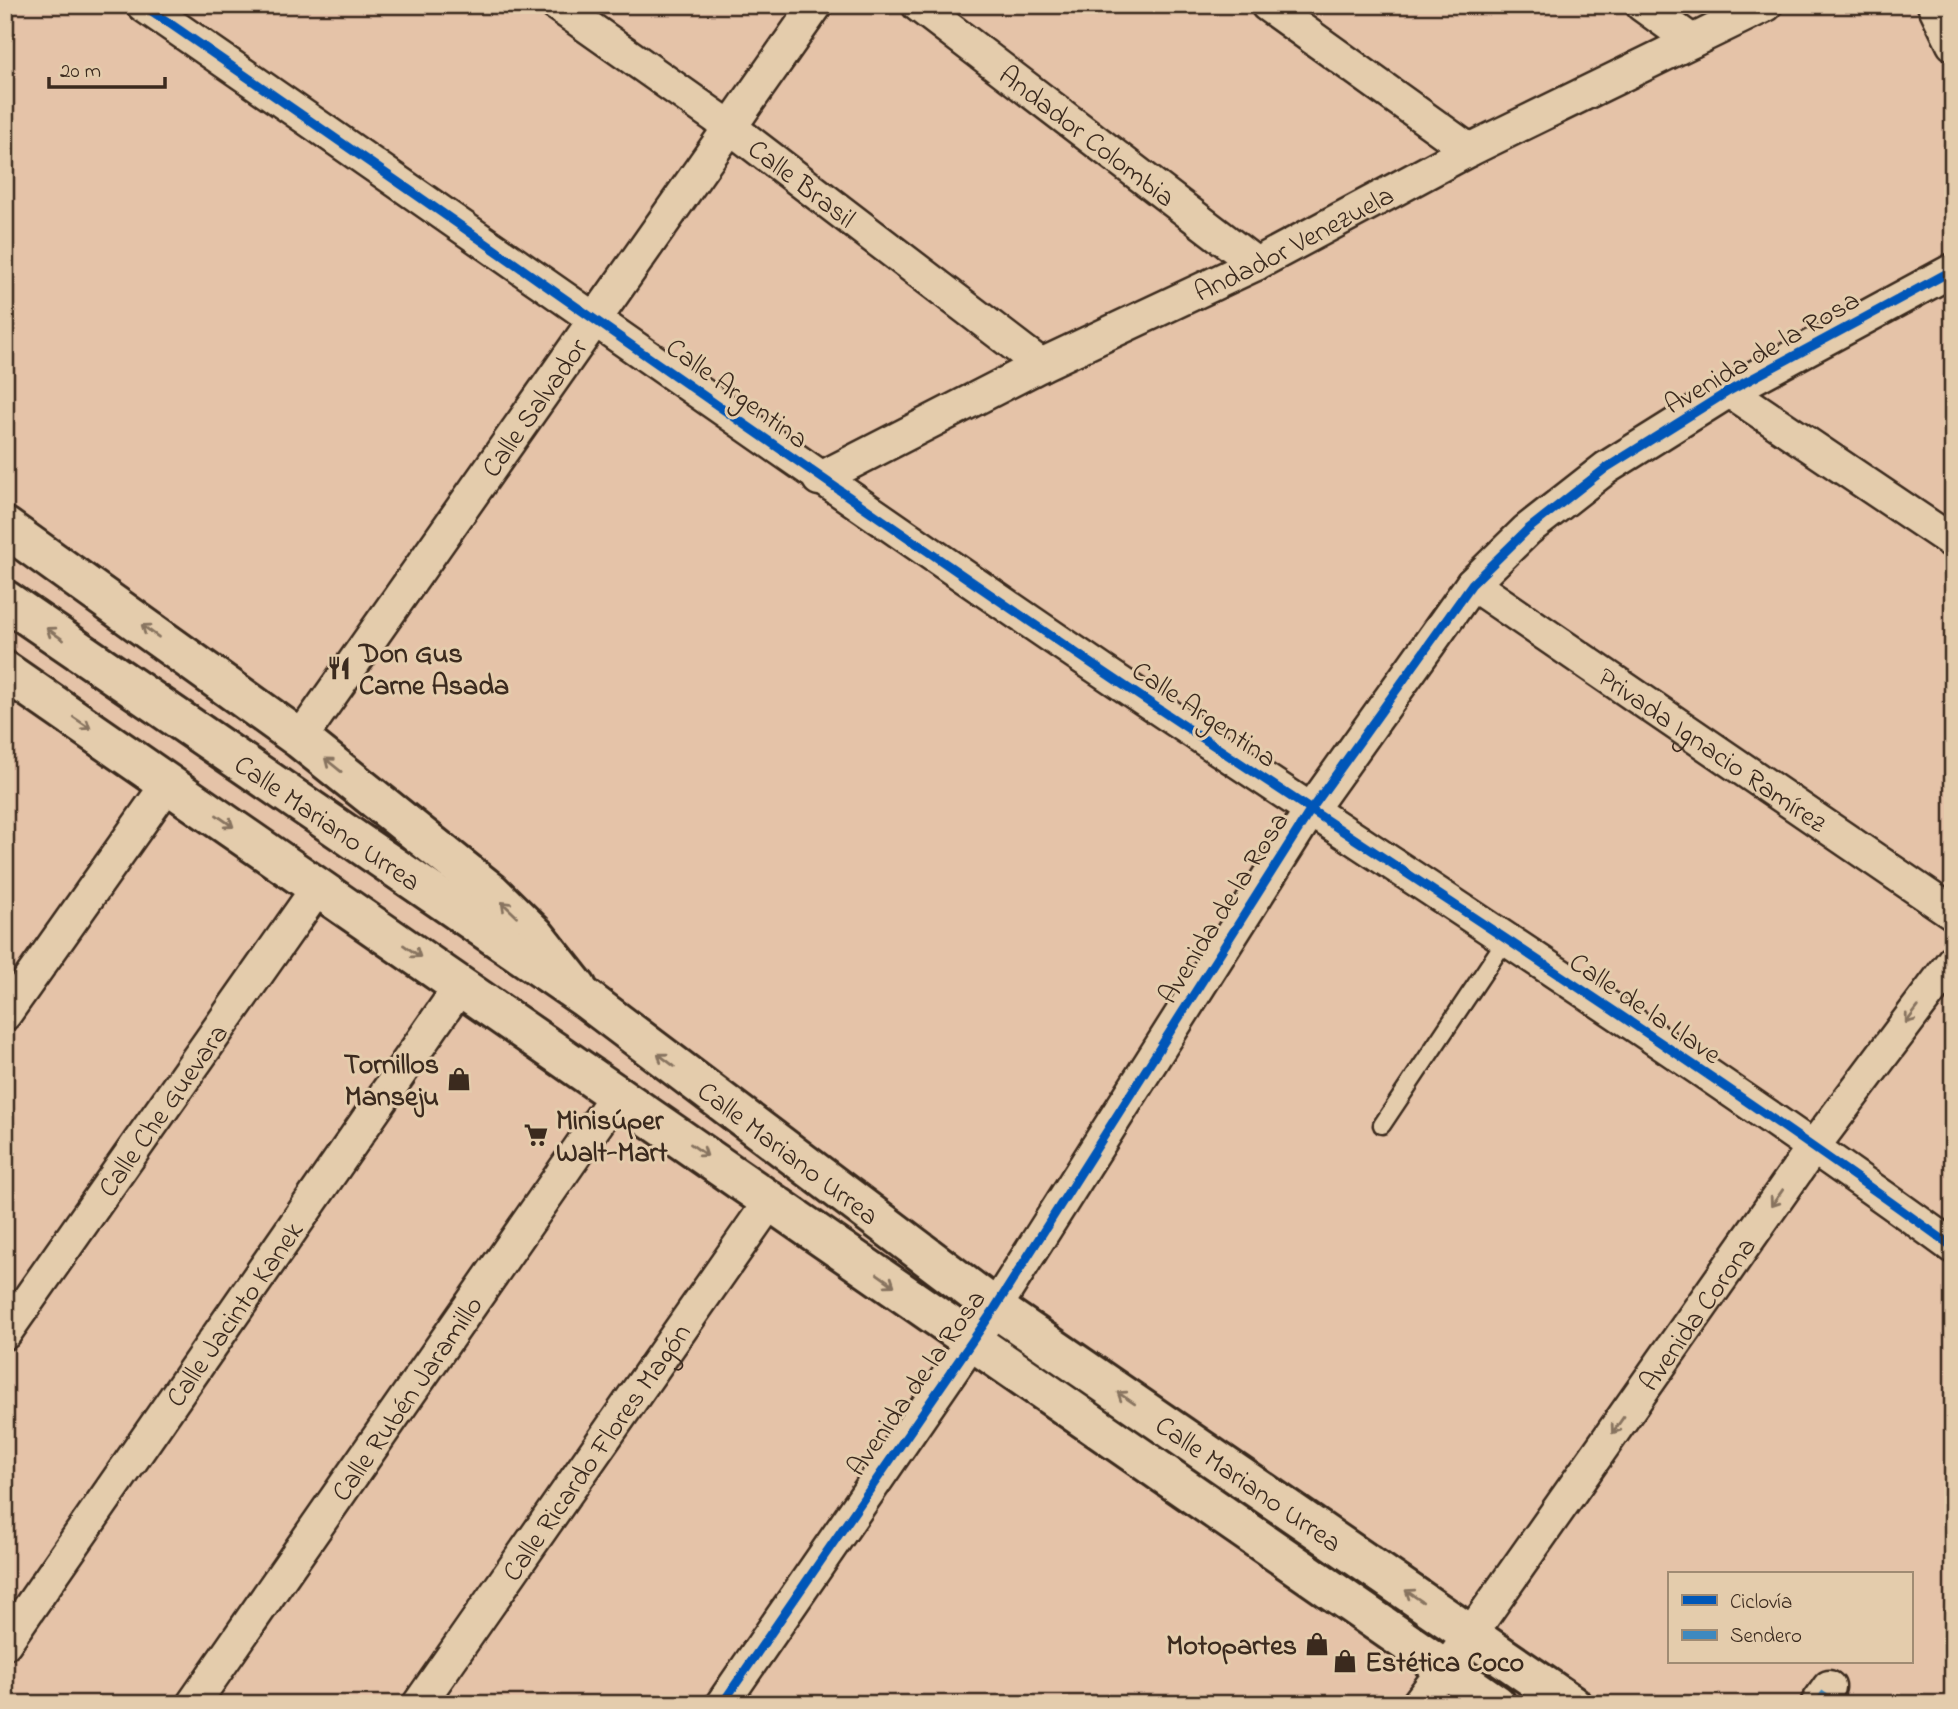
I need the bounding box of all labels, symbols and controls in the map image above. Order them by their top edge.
scale bar [49,46,164,90]
text: 20 m [60,57,101,87]
street label: Andador Colombia [989,57,1183,219]
street label: Calle Brasil [738,131,863,240]
street label: Andador Venezuela [1188,177,1402,314]
street label: Avenida de la Rosa [1657,281,1868,427]
street label: Calle Argentina [656,329,816,461]
street label: Calle Salvador [473,330,600,487]
one-way arrow [141,623,159,638]
one-way arrow [46,627,65,641]
place label: Don Gus Carne Asada [357,635,509,708]
street label: Calle Argentina [1122,652,1284,780]
restaurant icon: Don Gus Carne Asada [325,654,353,682]
street label: Privada Ignacio Ramírez [1588,659,1834,845]
one-way arrow [72,716,91,730]
street label: Calle Mariano Urrea [225,746,428,903]
one-way arrow [324,758,342,773]
street label: Avenida de la Rosa [1149,805,1301,1013]
one-way arrow [215,814,234,828]
one-way arrow [501,901,518,918]
one-way arrow [402,944,421,958]
street label: Calle de la Llave [1560,944,1729,1076]
one-way arrow [1904,1006,1919,1024]
street label: Calle Che Guevara [90,1017,240,1207]
place label: Tornillos Manseju [344,1046,439,1119]
one-way arrow [658,1052,676,1067]
shop icon: Tornillos Manseju [445,1065,473,1093]
street label: Calle Mariano Urrea [687,1073,886,1237]
place label: Minisúper Walt-Mart [556,1102,668,1175]
supermarket icon: Minisúper Walt-Mart [522,1121,550,1149]
one-way arrow [689,1143,709,1157]
one-way arrow [1770,1188,1784,1207]
street label: Calle Jacinto Kanek [157,1214,316,1417]
street label: Avenida Corona [1631,1230,1768,1401]
one-way arrow [876,1273,895,1287]
street label: Avenida de la Rosa [838,1282,998,1486]
street label: Calle Rubén Jaramillo [323,1289,495,1511]
street label: Calle Ricardo Flores Magón [494,1316,703,1591]
one-way arrow [1117,1391,1136,1405]
street label: Calle Mariano Urrea [1146,1407,1349,1565]
one-way arrow [1611,1415,1625,1434]
legend [1668,1572,1912,1664]
text: Ciclovía [1730,1588,1792,1618]
one-way arrow [1405,1589,1424,1603]
text: Sendero [1730,1622,1802,1652]
place label: Motopartes [1166,1627,1297,1668]
shop icon: Motopartes [1303,1630,1331,1658]
place label: Estética Coco [1365,1644,1524,1685]
shop icon: Estética Coco [1331,1647,1359,1675]

